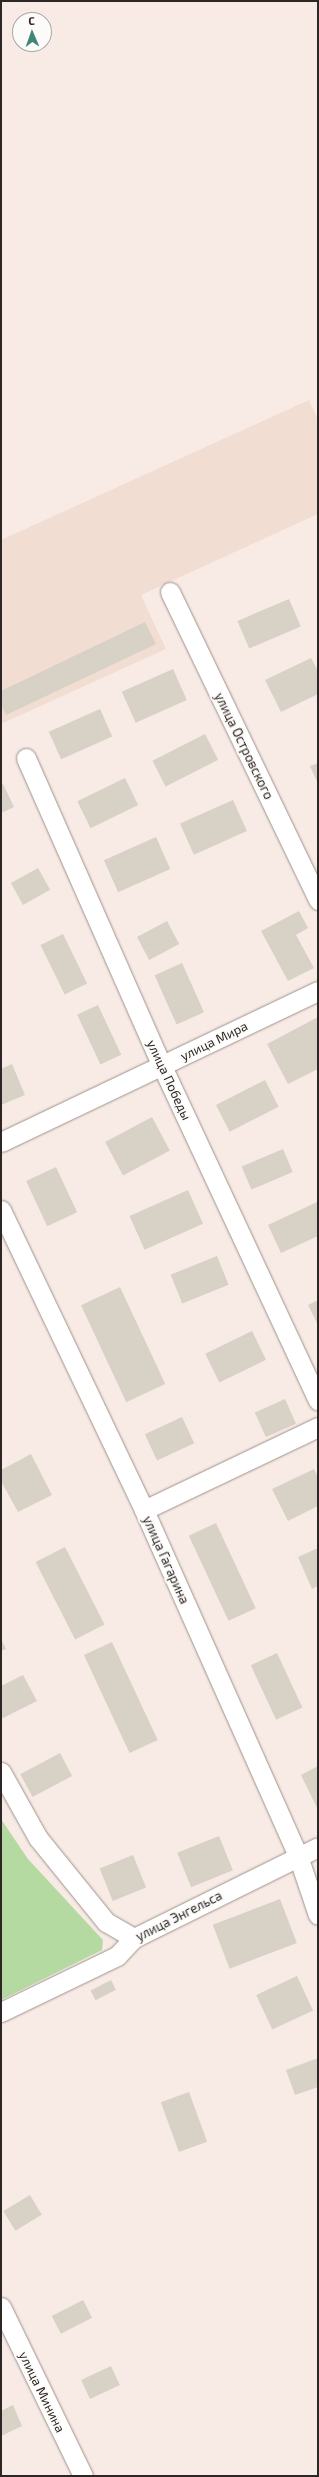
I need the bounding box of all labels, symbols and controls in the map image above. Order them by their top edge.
north arrow [12,12,52,52]
text: С [28,14,35,27]
street label: улица Островского [211,690,277,802]
street label: улица Мира [178,1018,250,1064]
street label: улица Победы [144,1037,194,1123]
street label: улица Гагарина [140,1514,192,1606]
street label: улица Энгельса [133,1888,225,1944]
street label: улица Минина [16,2349,68,2435]

